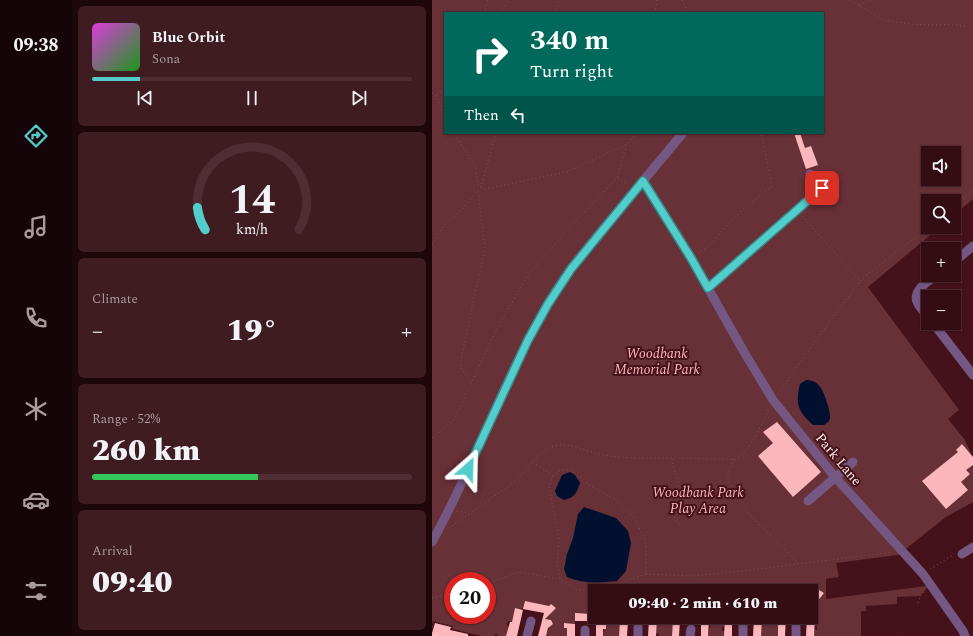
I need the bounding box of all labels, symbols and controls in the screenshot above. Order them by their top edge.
text: 340 m [530,19,609,62]
text: Blue Orbit [152,26,225,49]
icon: right [464,28,516,80]
text: 09:38 [13,32,59,59]
text: Sona [152,49,180,69]
text: Turn right [530,58,613,85]
icon: previous [134,87,156,109]
icon: pause [241,87,263,109]
icon: next [348,87,370,109]
text: Then [464,104,499,127]
icon: left [507,104,529,126]
icon: directions [22,122,50,150]
map controls [921,146,961,330]
button: sound [921,146,961,186]
text: 14 [229,169,275,232]
pin [805,171,839,205]
icon: arrive [811,177,833,199]
button: search [921,194,961,234]
icon: music [22,213,50,241]
text: km/h [236,219,268,241]
button: + [921,242,961,282]
text: Climate [92,289,138,309]
button: − [921,290,961,330]
icon: phone [22,304,50,332]
text: 19° [227,308,278,354]
text: − [92,315,103,348]
text: + [401,315,412,348]
park label: Woodbank Memorial Park [614,343,701,380]
icon: climate [22,395,50,423]
text: Range · 52% [92,409,160,429]
text: 260 km [92,428,200,474]
street label: Park Lane [810,428,867,490]
position arrow [447,448,489,490]
park label: Woodbank Park Play Area [652,482,744,519]
icon: car [22,486,50,514]
text: Arrival [92,541,133,561]
text: 09:40 [92,560,172,606]
speed limit sign: 20 [444,572,496,624]
icon: filters [22,577,50,605]
text: 09:40 · 2 min · 610 m [629,592,777,615]

